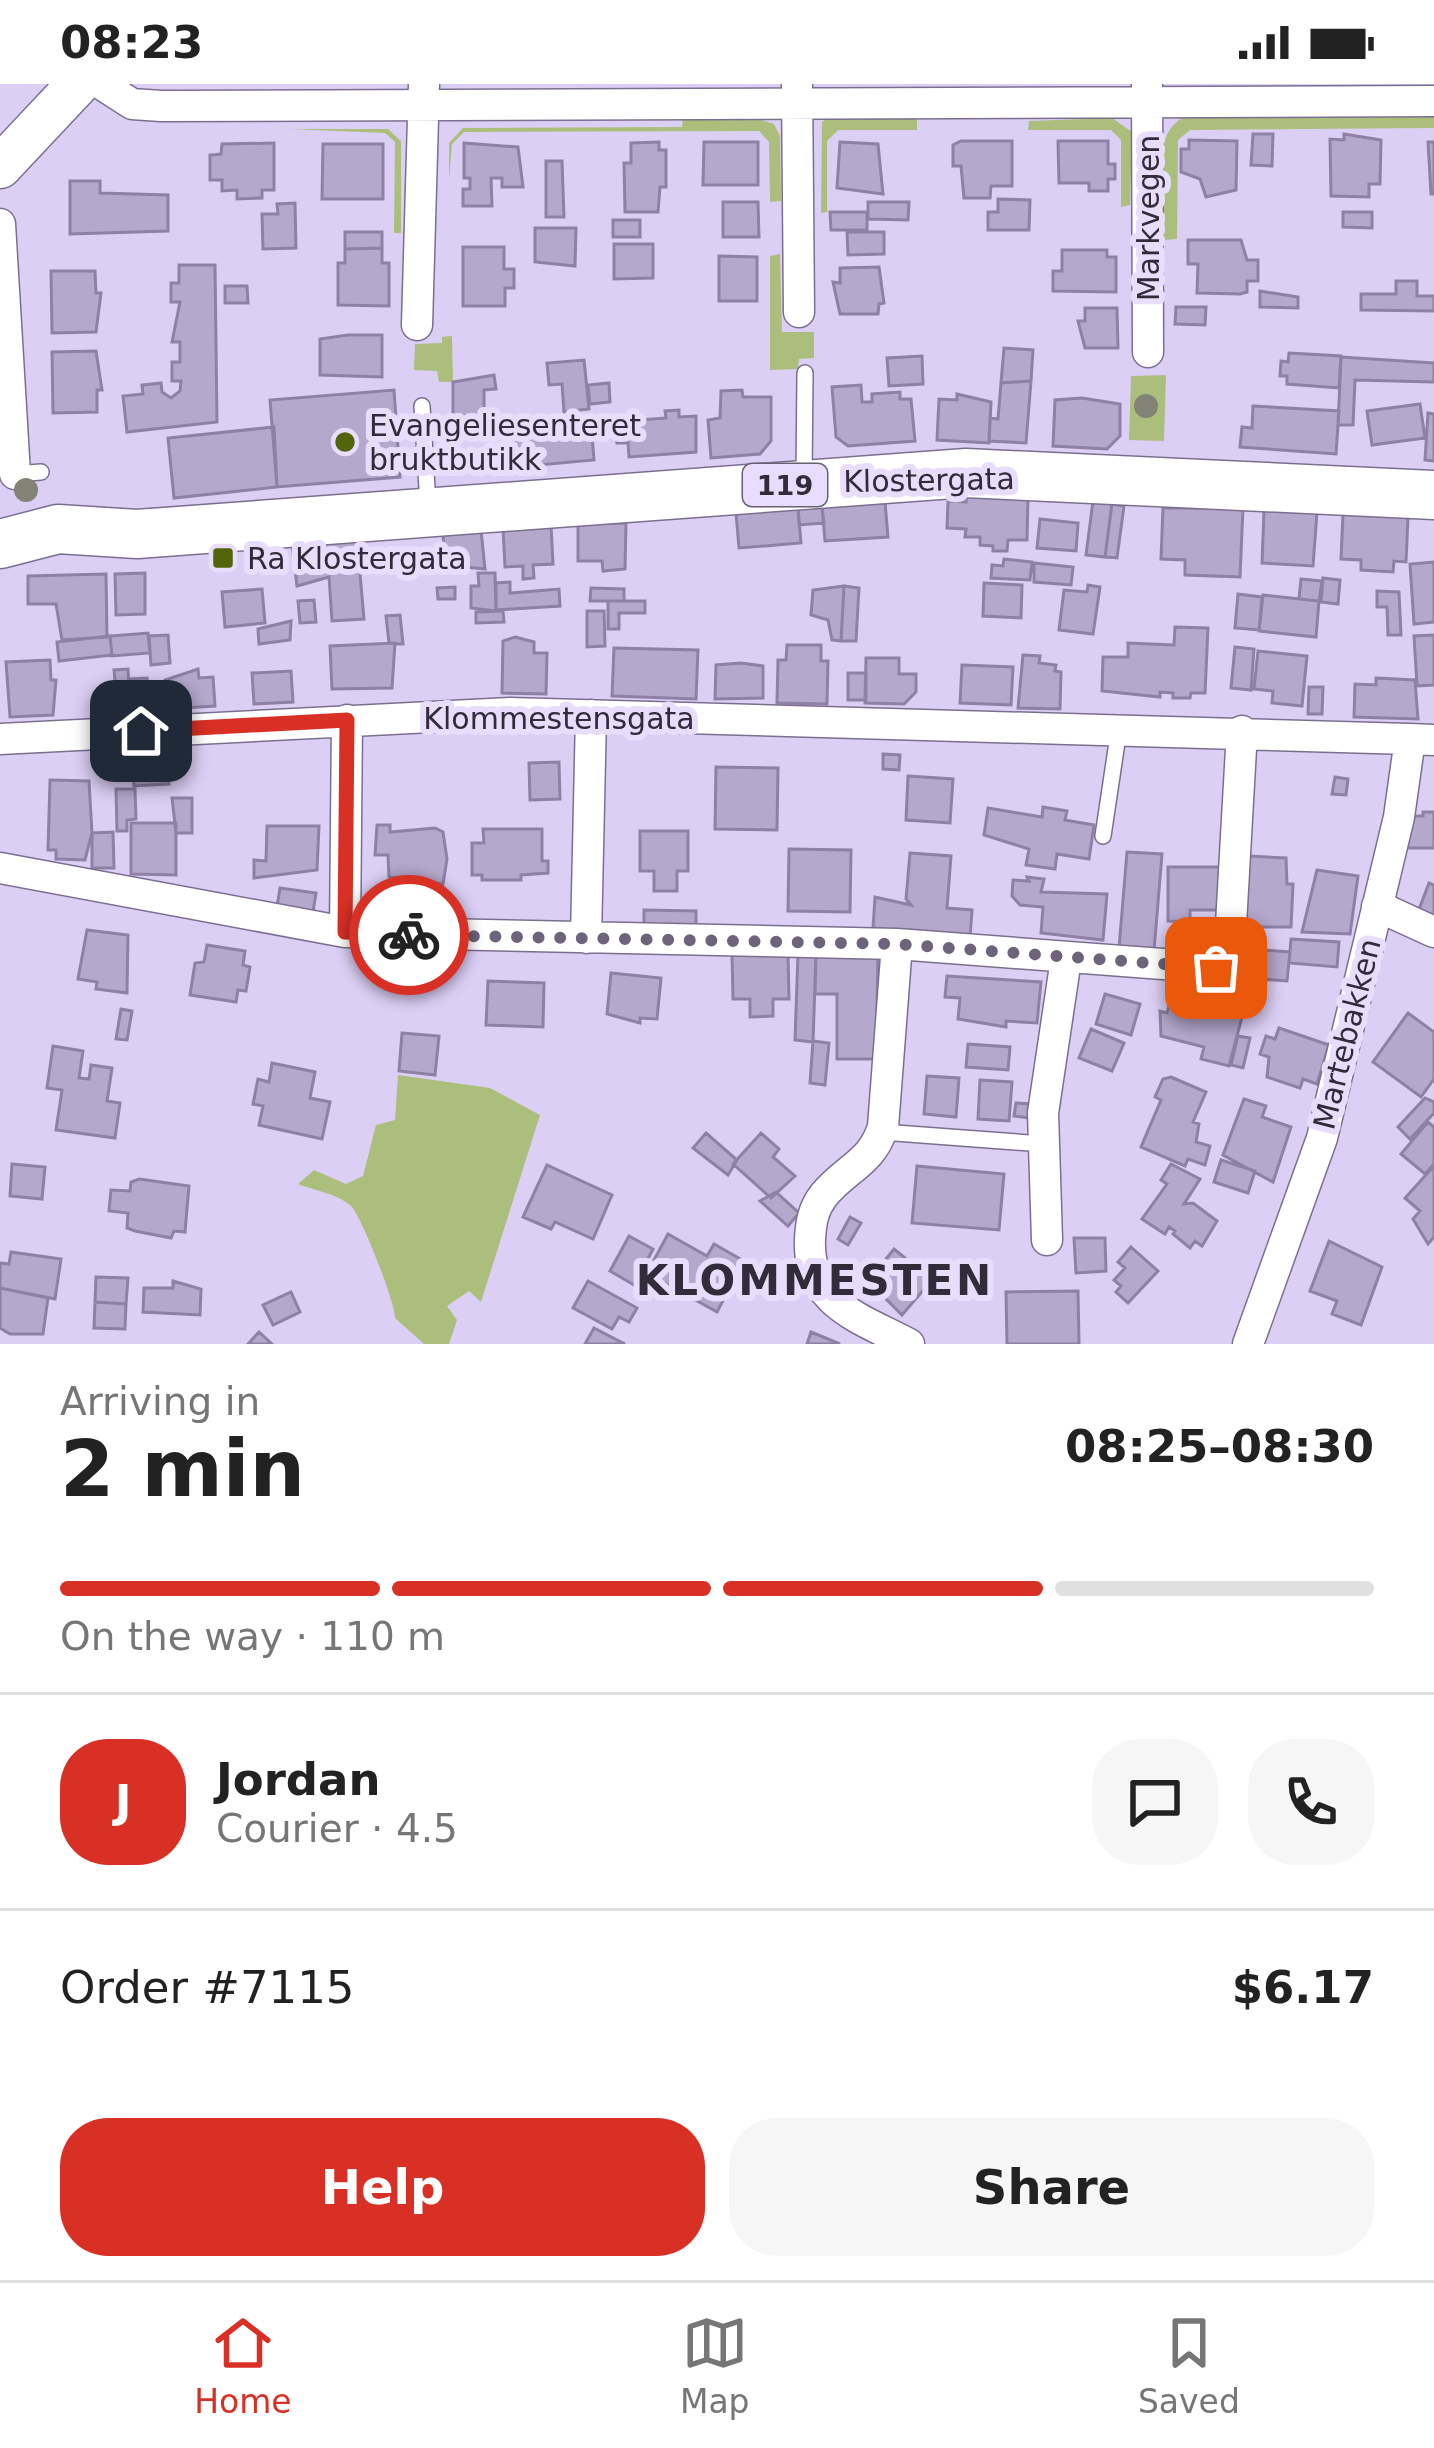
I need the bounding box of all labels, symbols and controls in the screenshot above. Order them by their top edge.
text: 08:23 [60,16,203,69]
street label: Markvegen [1131,135,1166,301]
place label: Evangeliesenteret bruktbutikk [369,408,641,477]
marker: Evangeliesenteret bruktbutikk [332,429,358,455]
street label: Klostergata [843,461,1015,499]
road number: 119 [743,464,827,506]
place label: Ra Klostergata [247,541,467,576]
marker: Ra Klostergata [210,545,236,571]
pin [90,680,192,782]
icon: home [108,698,174,764]
street label: Klommestensgata [423,701,695,736]
courier [349,875,469,995]
icon: bike [376,902,442,968]
pin [1165,917,1267,1019]
icon: bag [1183,935,1249,1001]
street label: Martebakken [1306,935,1388,1133]
district label: KLOMMESTEN [636,1256,994,1305]
text: Arriving in [60,1379,260,1424]
text: 08:25–08:30 [1065,1420,1374,1473]
text: 2 min [60,1424,305,1514]
text: On the way · 110 m [60,1614,445,1659]
button: chat [1092,1739,1218,1865]
button: phone [1248,1739,1374,1865]
text: Jordan [216,1753,380,1806]
text: J [115,1775,131,1828]
text: Courier · 4.5 [216,1806,458,1851]
text: Order #7115 [60,1961,354,2014]
text: $6.17 [1232,1961,1374,2014]
button: Help [60,2118,705,2256]
button: Share [729,2118,1374,2256]
tab: Home [194,2310,292,2421]
tab: Map [680,2310,750,2421]
tab: Saved [1138,2310,1240,2421]

